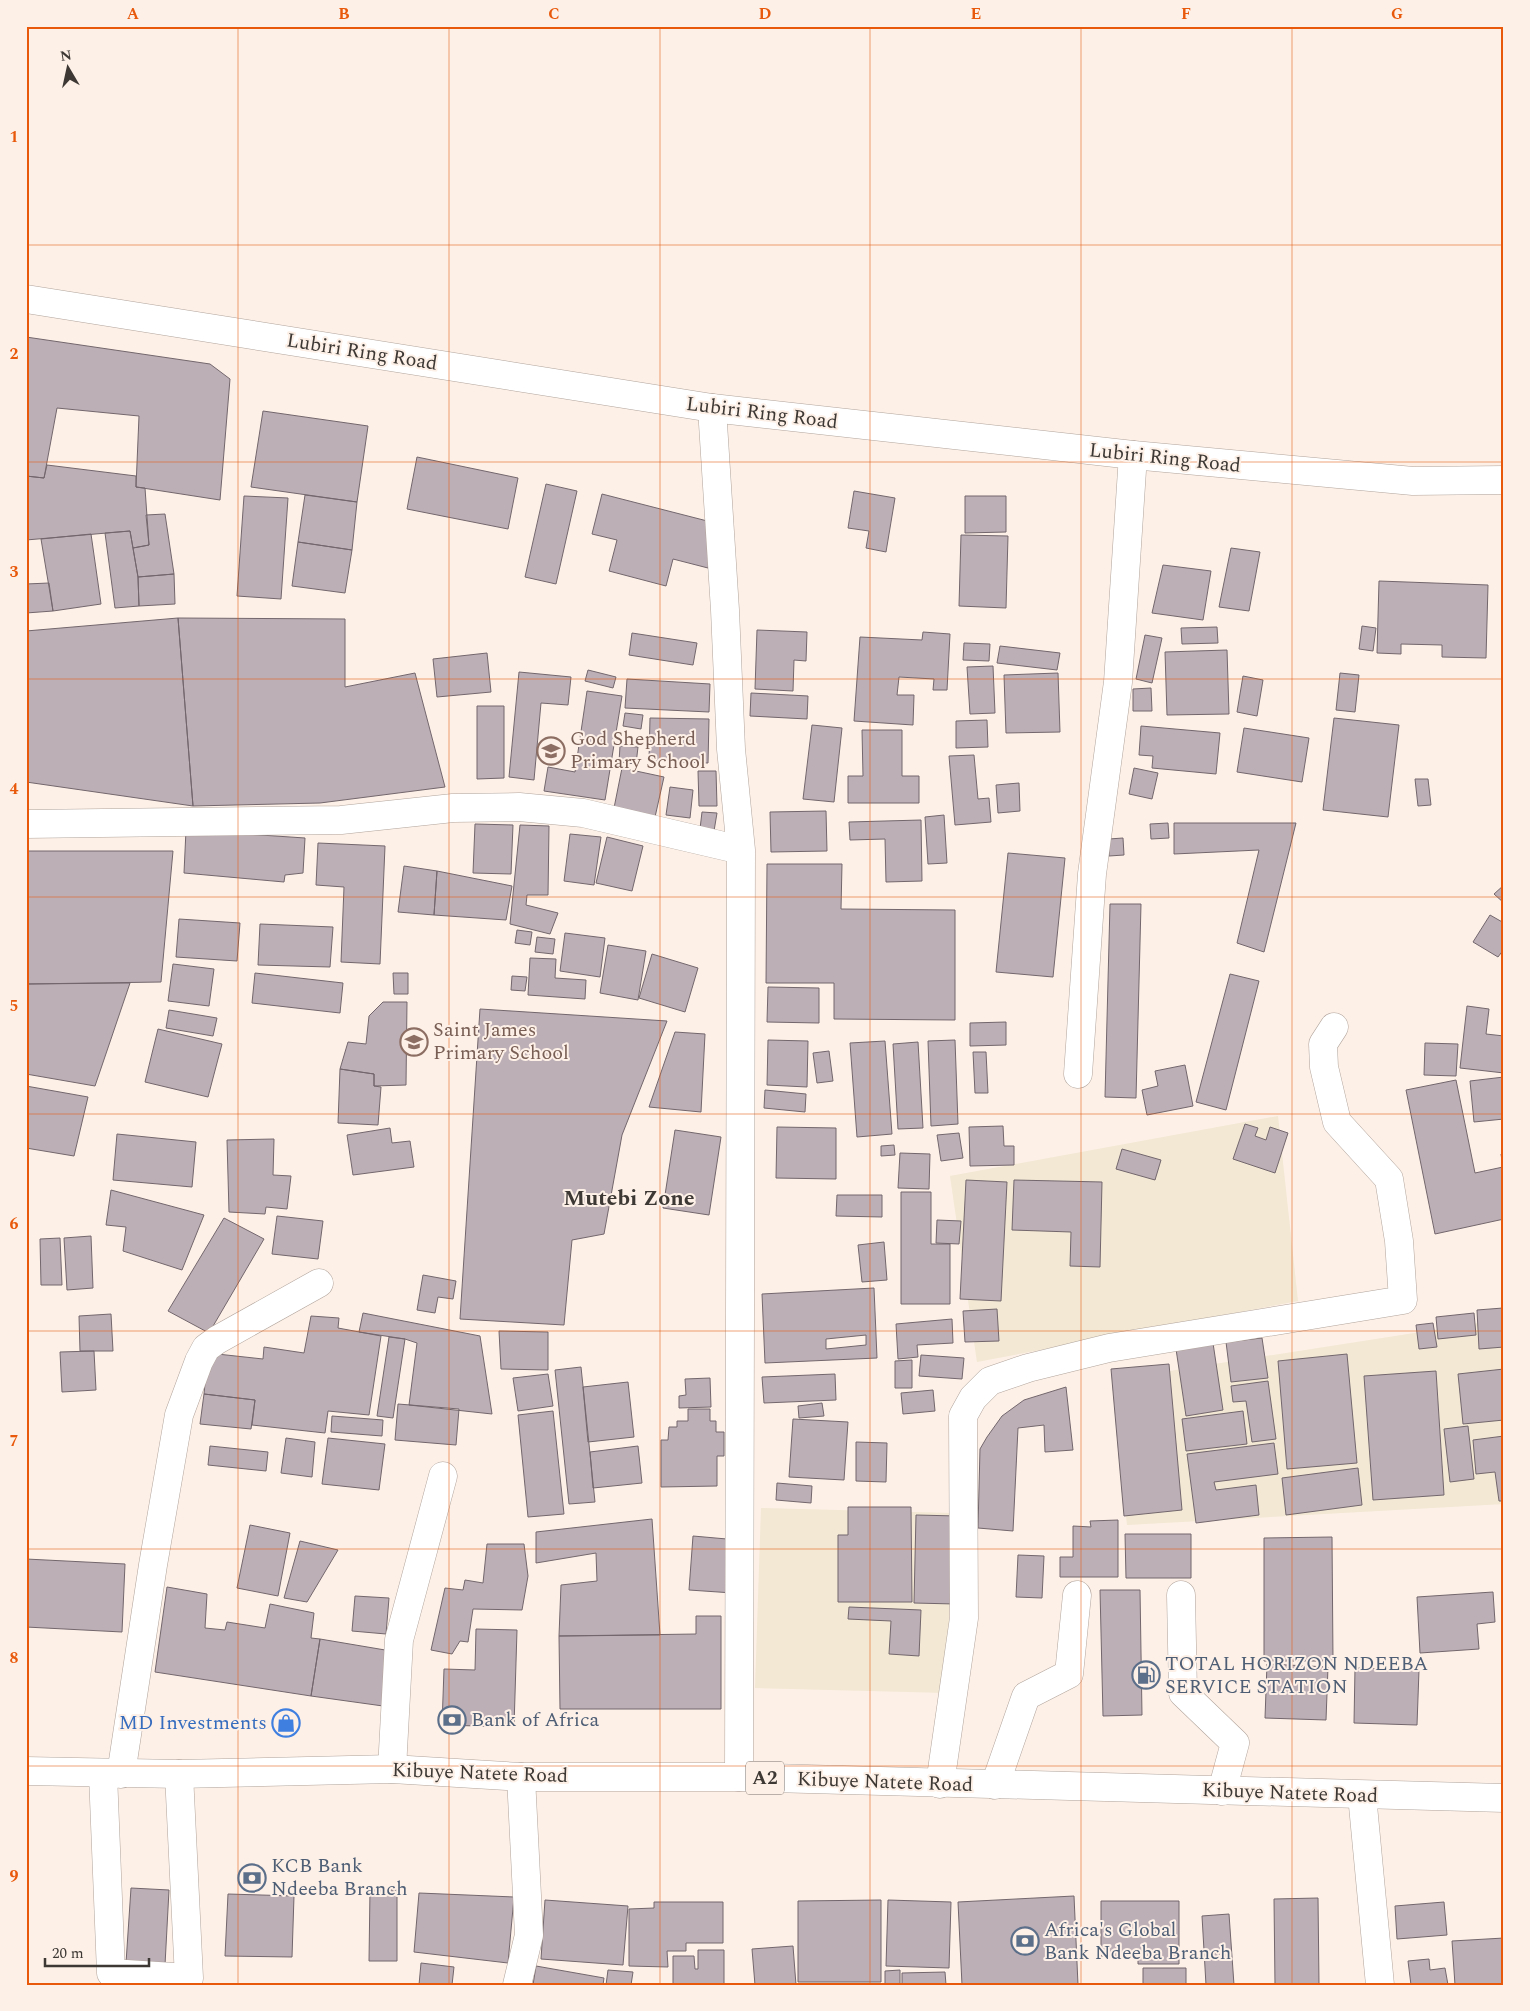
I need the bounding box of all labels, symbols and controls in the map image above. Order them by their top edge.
text: A [127,2,140,26]
text: B [338,2,350,26]
text: C [548,2,560,26]
text: D [759,2,772,26]
text: E [971,2,981,26]
text: F [1181,2,1191,26]
text: G [1391,2,1403,26]
north arrow [42,42,92,92]
text: N [59,44,73,67]
text: 1 [10,125,18,149]
street label: Lubiri Ring Road [284,325,440,379]
text: 2 [10,342,19,366]
street label: Lubiri Ring Road [684,389,840,437]
street label: Lubiri Ring Road [1088,435,1242,481]
text: 3 [10,560,19,584]
place label: God Shepherd Primary School [570,724,706,777]
school or university icon: God Shepherd Primary School [536,736,566,766]
text: 4 [10,777,19,801]
text: 5 [10,994,18,1018]
place label: Saint James Primary School [433,1015,569,1068]
school or university icon: Saint James Primary School [399,1027,429,1057]
district label: Mutebi Zone [563,1182,695,1215]
text: 6 [10,1212,19,1236]
text: 7 [10,1429,19,1453]
text: 8 [10,1646,19,1670]
place label: TOTAL HORIZON NDEEBA SERVICE STATION [1165,1649,1428,1702]
fuel station icon: TOTAL HORIZON NDEEBA SERVICE STATION [1131,1660,1161,1690]
bank icon: Bank of Africa [437,1705,467,1735]
place label: Bank of Africa [471,1705,600,1735]
place label: MD Investments [119,1708,267,1738]
shop icon: MD Investments [271,1708,301,1738]
street label: Kibuye Natete Road [391,1755,569,1791]
road number: A2 [746,1762,784,1795]
street label: Kibuye Natete Road [796,1764,974,1800]
street label: Kibuye Natete Road [1201,1775,1379,1811]
place label: KCB Bank Ndeeba Branch [271,1851,408,1904]
bank icon: KCB Bank Ndeeba Branch [237,1863,267,1893]
text: 9 [10,1864,19,1888]
place label: Africa's Global Bank Ndeeba Branch [1044,1915,1231,1968]
bank icon: Africa's Global Bank Ndeeba Branch [1010,1926,1040,1956]
scale bar [45,1936,149,1968]
text: 20 m [52,1942,84,1965]

